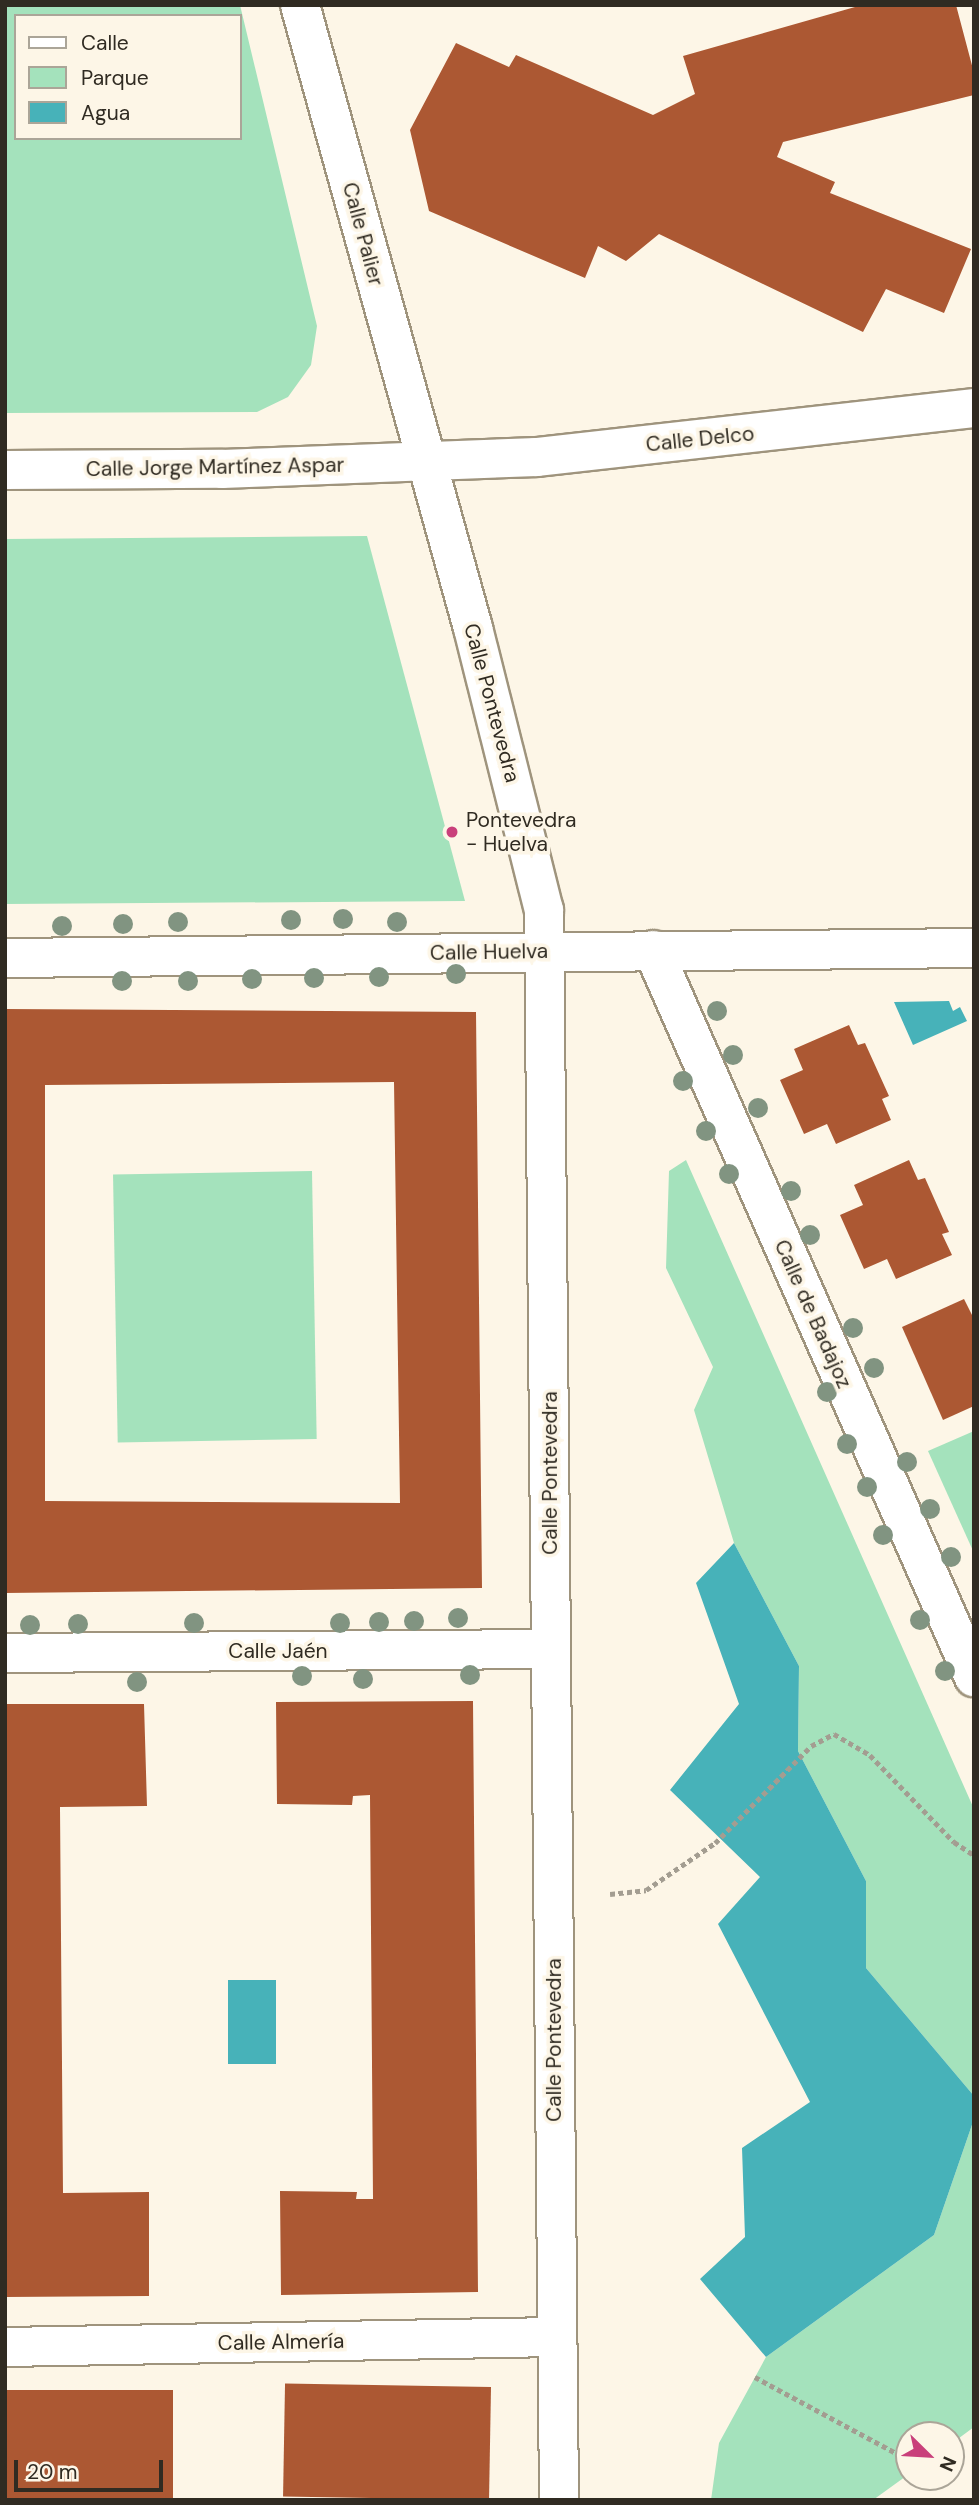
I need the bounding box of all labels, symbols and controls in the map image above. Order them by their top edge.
legend [14,14,242,140]
text: Calle [81,29,129,57]
text: Parque [81,64,149,92]
text: Agua [81,99,130,127]
street label: Calle Palier [337,180,389,288]
street label: Calle Delco [645,421,755,457]
street label: Calle Jorge Martínez Aspar [86,452,344,482]
street label: Calle Pontevedra [459,621,525,785]
place label: Pontevedra - Huelva [466,807,576,857]
marker: Pontevedra - Huelva [444,824,460,840]
street label: Calle Huelva [430,938,548,966]
street label: Calle de Badajoz [769,1236,857,1392]
street label: Calle Pontevedra [537,1391,563,1555]
street label: Calle Jaén [228,1638,328,1664]
street label: Calle Pontevedra [541,1958,567,2122]
street label: Calle Almería [218,2328,344,2356]
north arrow [895,2421,965,2491]
scale bar [18,2446,166,2490]
text: N [934,2453,962,2475]
text: 20 m [27,2458,78,2486]

